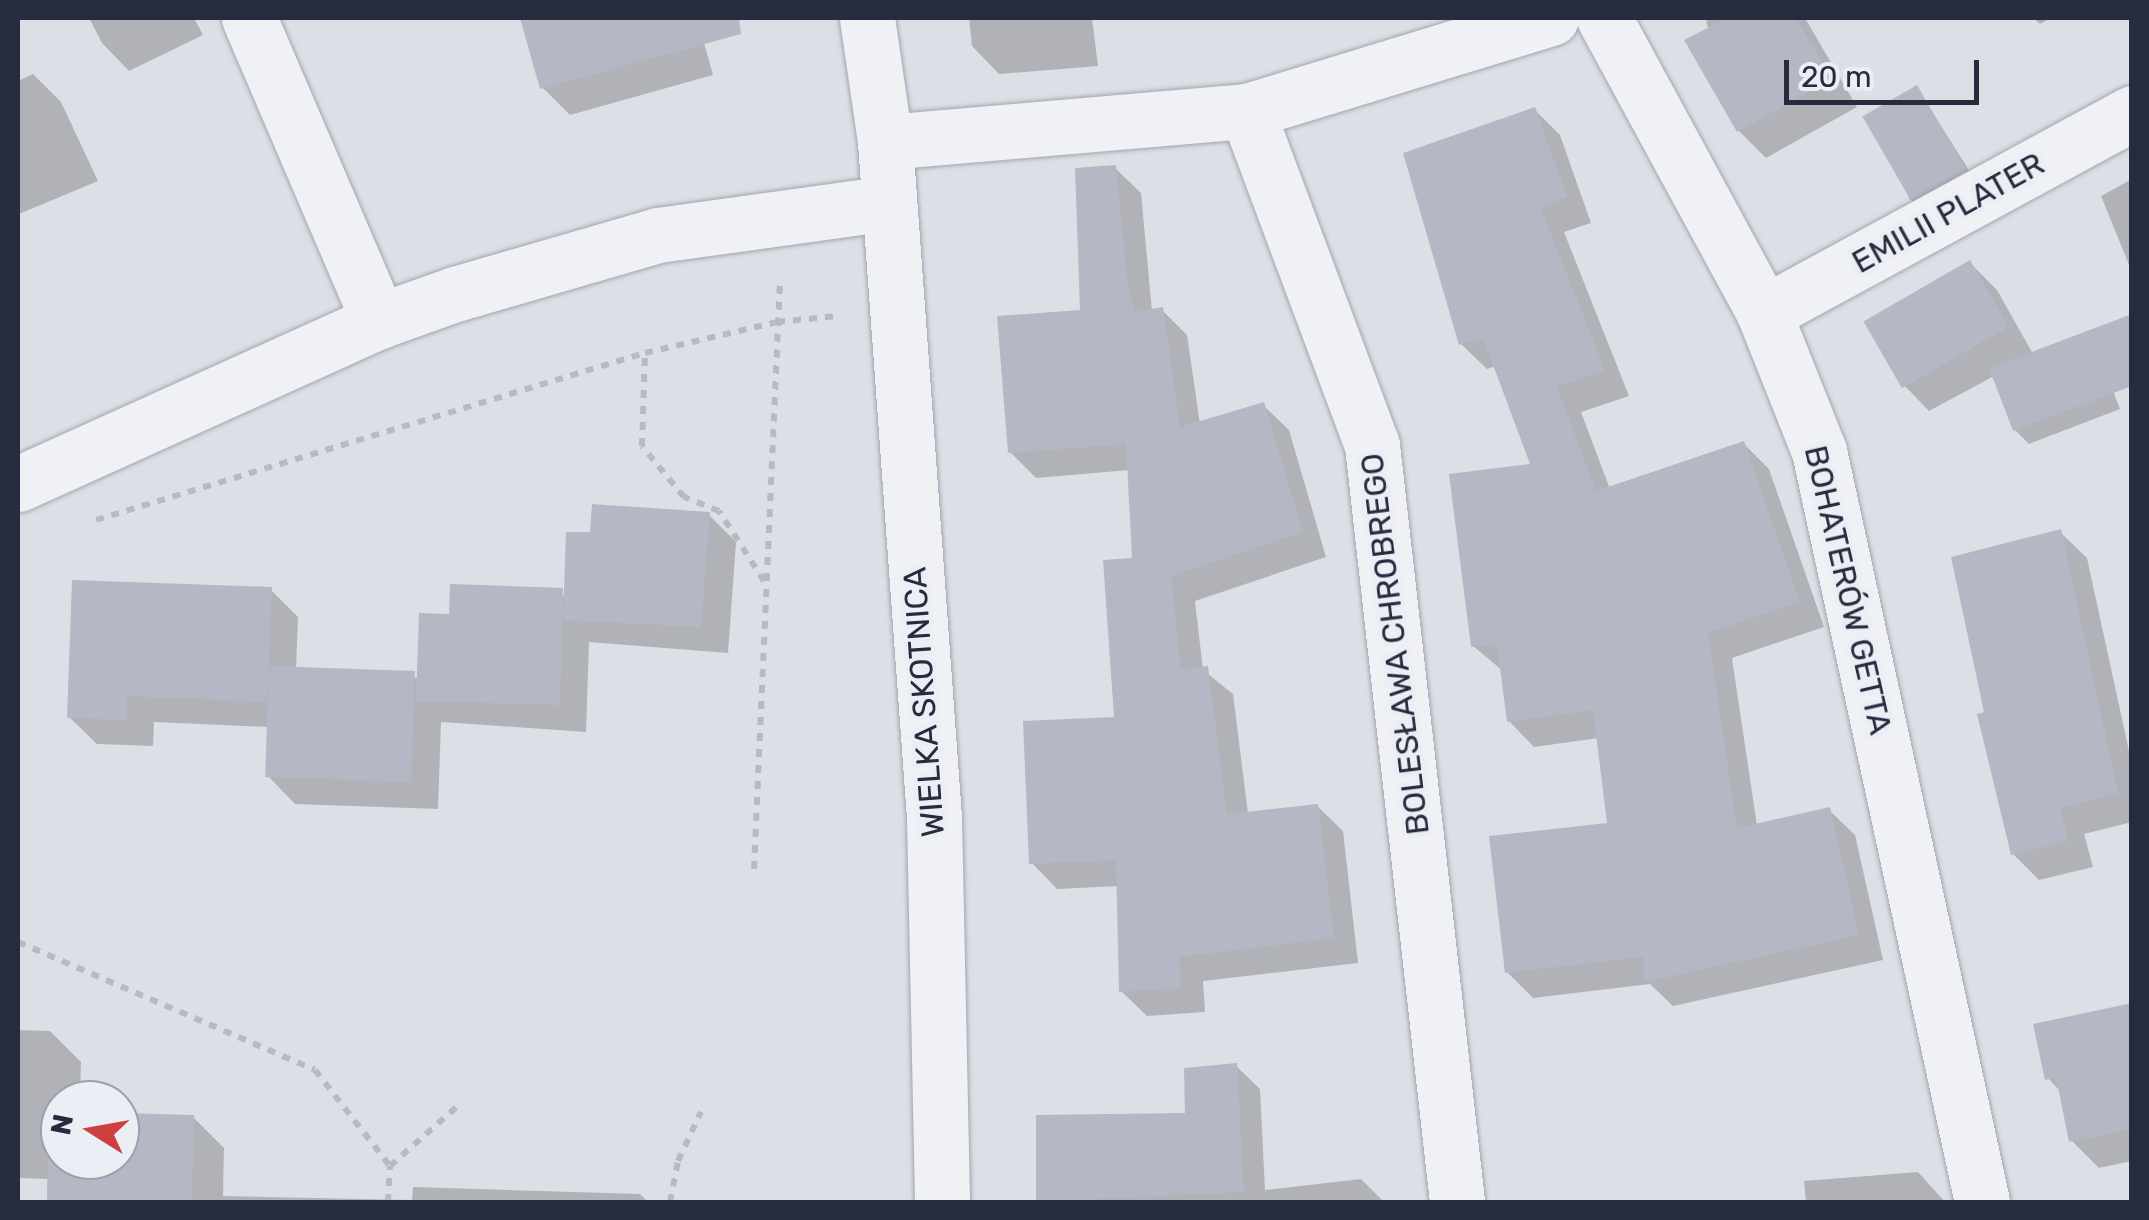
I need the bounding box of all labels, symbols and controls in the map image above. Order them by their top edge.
scale bar [1789,40,1984,102]
text: 20 m [1801,59,1872,95]
street label: EMILII PLATER [1845,144,2051,282]
street label: BOHATERÓW GETTA [1796,441,1900,739]
street label: BOLESŁAWA CHROBREGO [1352,451,1438,837]
street label: WIELKA SKOTNICA [895,565,953,839]
north arrow [40,1080,140,1180]
text: N [44,1112,80,1138]

